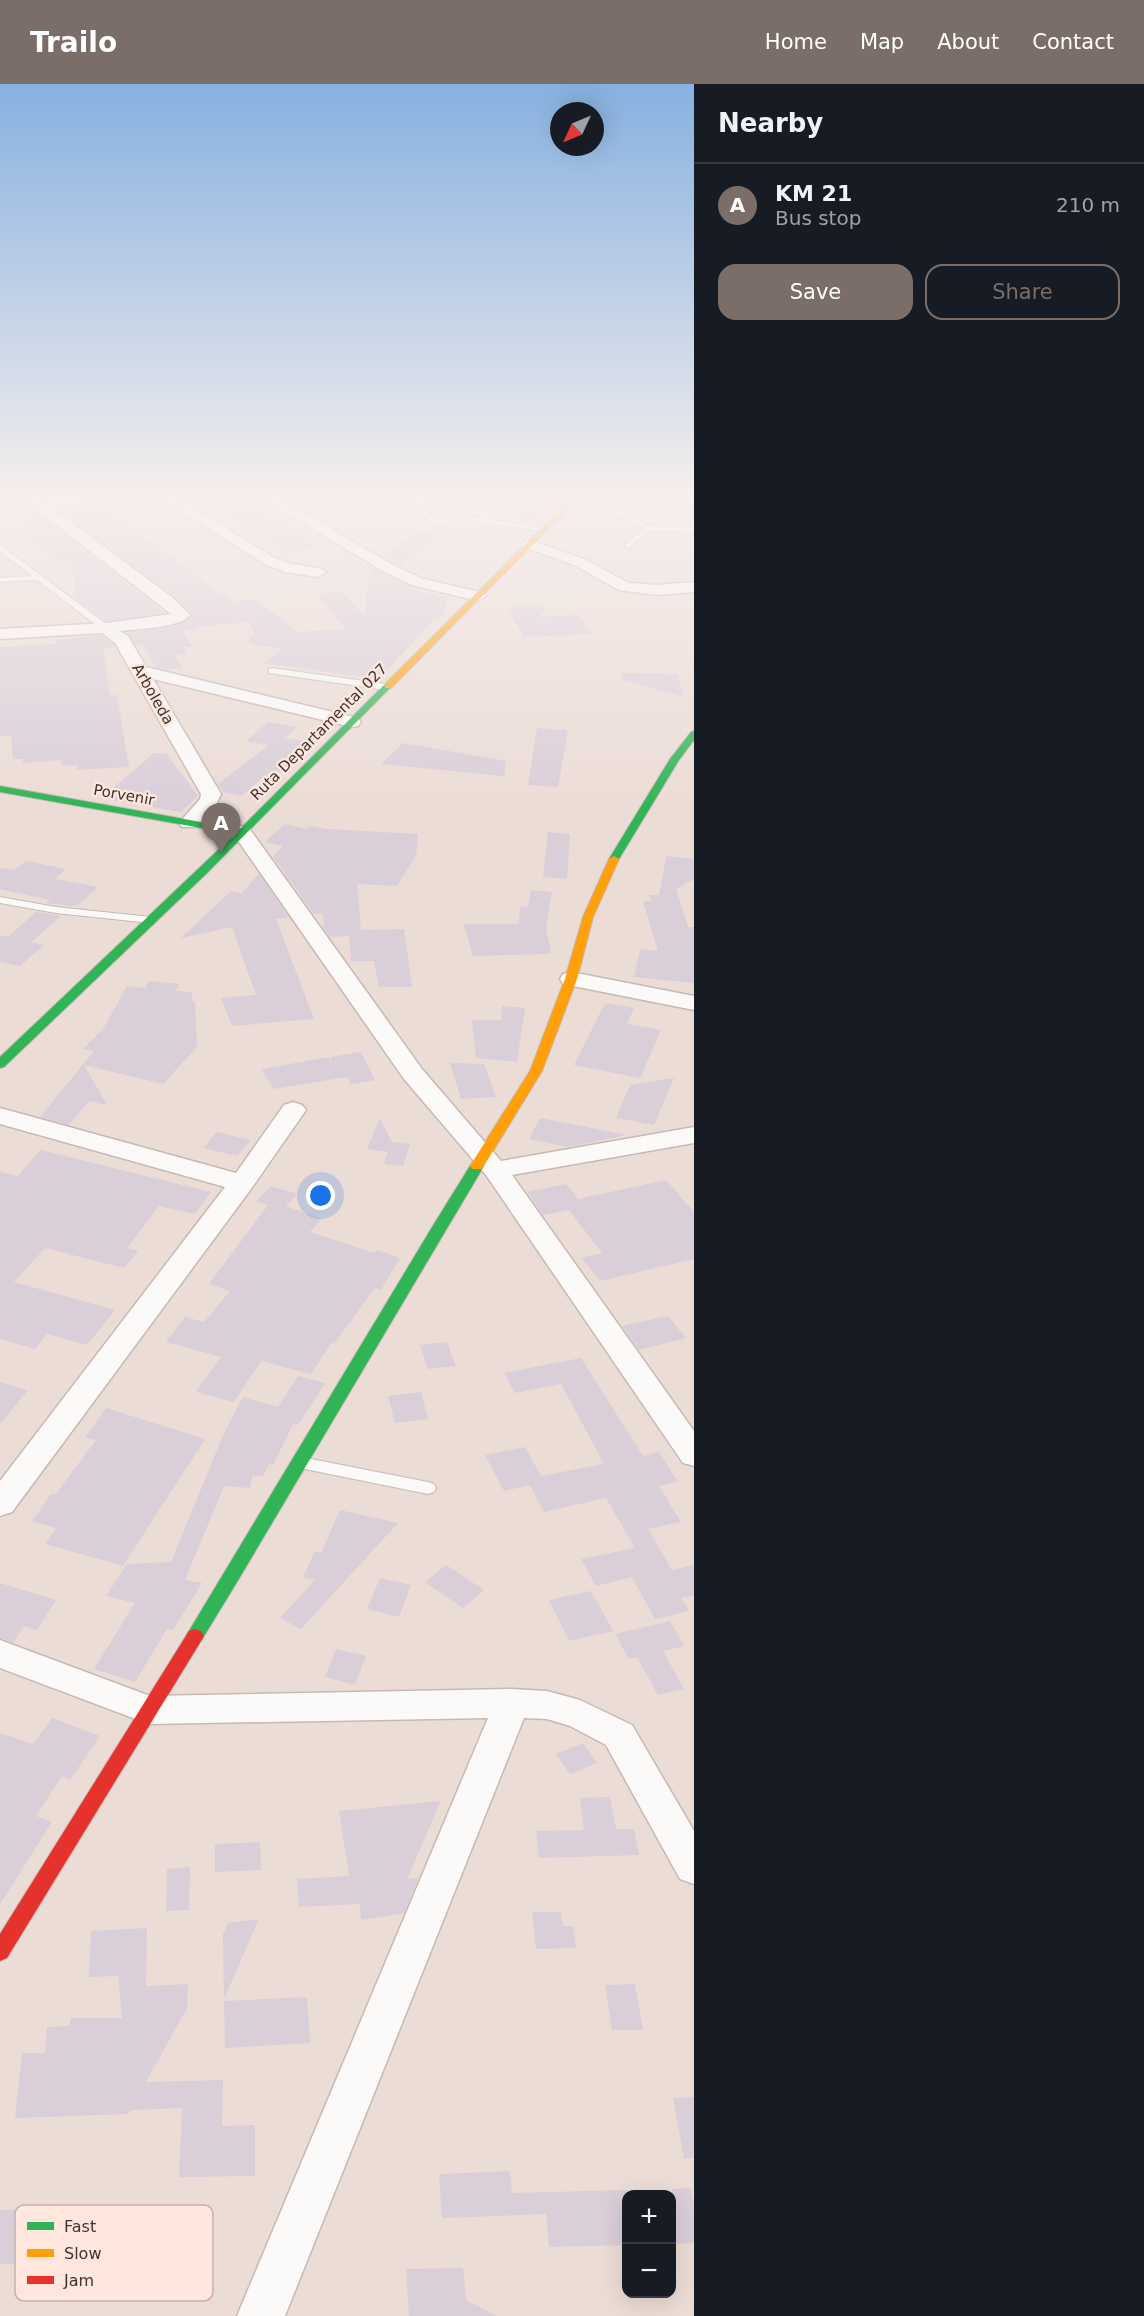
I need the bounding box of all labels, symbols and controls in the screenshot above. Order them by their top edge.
text: Trailo [30,26,117,59]
text: Home [765,30,827,54]
text: Map [860,30,904,54]
text: About [937,30,999,54]
text: Contact [1032,30,1114,54]
north arrow [550,102,604,156]
text: Nearby [718,108,823,138]
text: KM 21 [775,181,852,206]
text: A [730,193,745,217]
text: 210 m [1056,193,1120,217]
text: Bus stop [775,206,861,230]
button: Save [718,264,913,320]
button: Share [925,264,1120,320]
street label: Arboleda [128,660,178,728]
street label: Ruta Departamental 027 [247,660,391,804]
street label: Porvenir [92,781,157,809]
pin: A [202,804,240,853]
your location [306,1181,335,1210]
map controls [622,2190,676,2298]
button: + [622,2190,676,2244]
legend [15,2205,213,2301]
text: Fast [64,2217,96,2236]
text: Slow [64,2244,101,2263]
button: − [622,2244,676,2298]
text: Jam [63,2271,94,2290]

